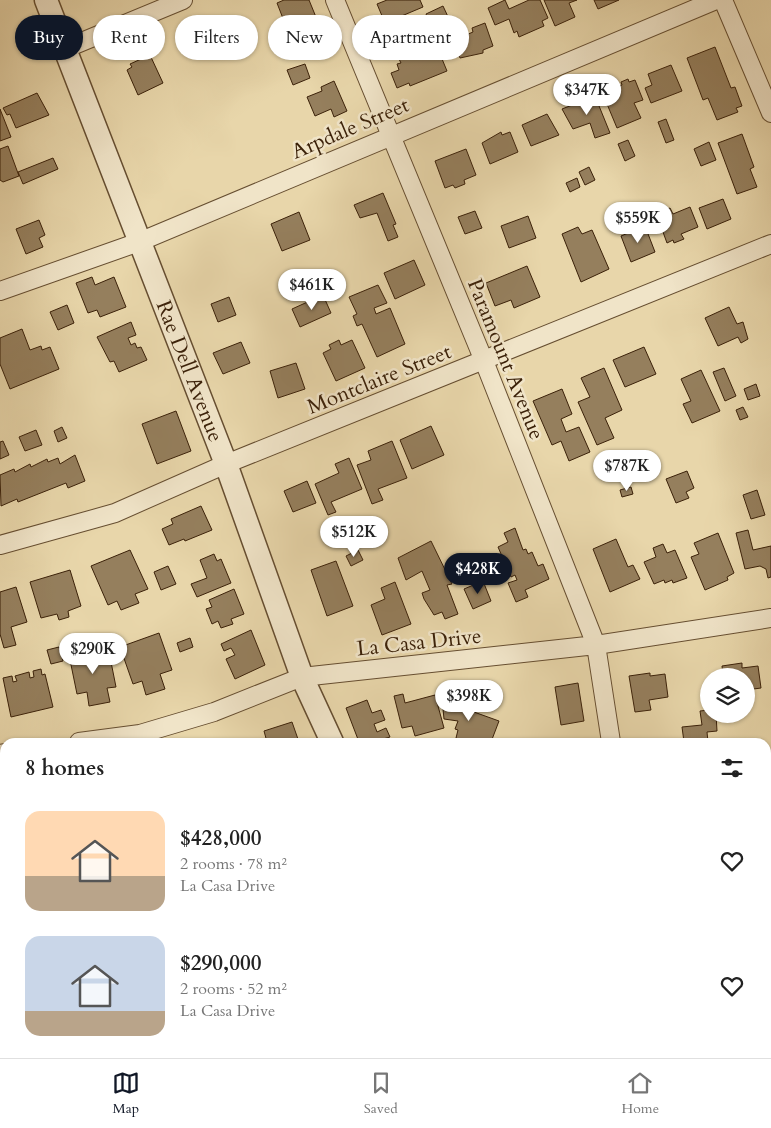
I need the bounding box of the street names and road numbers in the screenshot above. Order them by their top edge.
street label: Arpdale Street [287,91,414,166]
street label: Paramount Avenue [460,274,551,444]
street label: Rae Dell Avenue [149,296,230,446]
street label: Montclaire Street [303,337,456,422]
street label: La Casa Drive [355,622,483,663]

